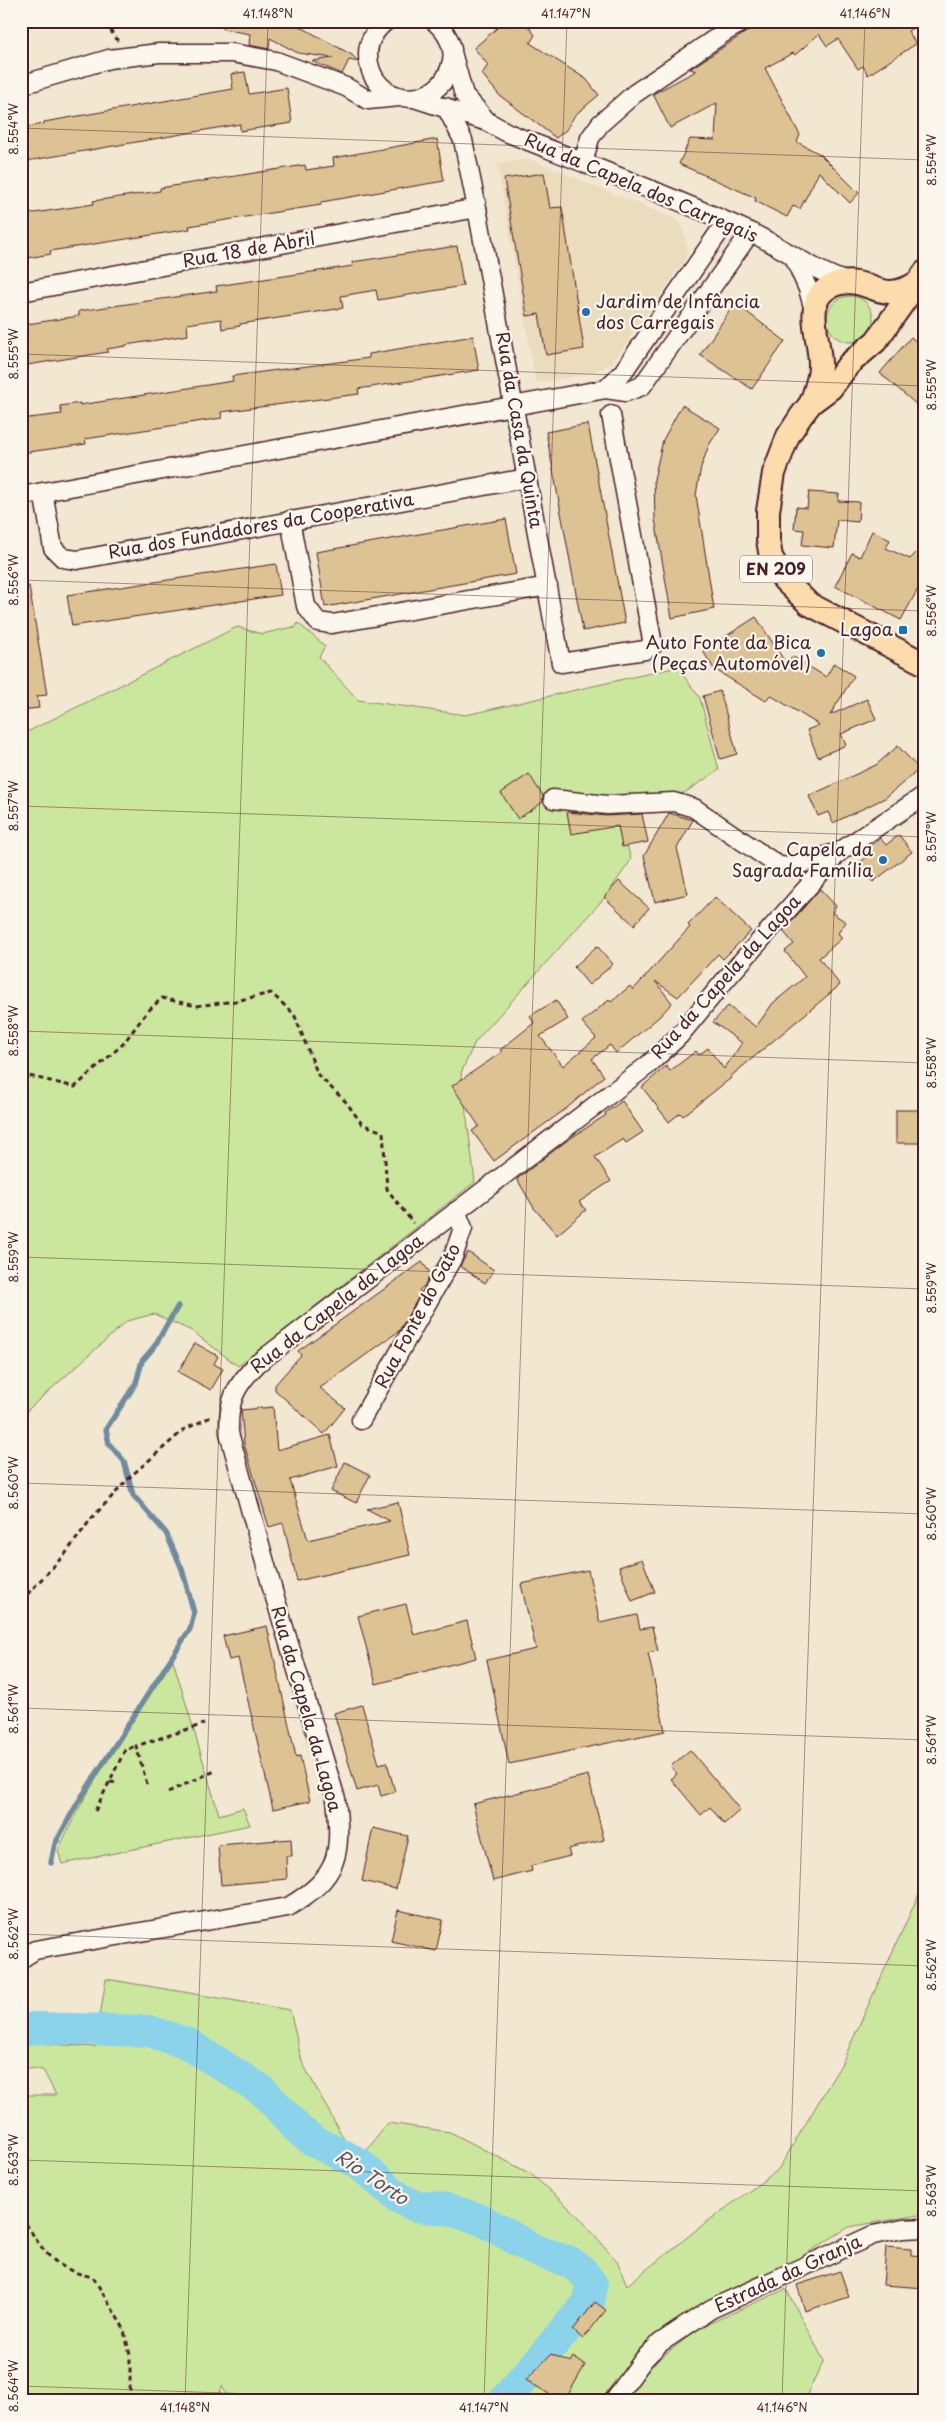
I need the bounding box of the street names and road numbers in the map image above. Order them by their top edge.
street label: Rua da Capela dos Carregais [521,125,762,248]
street label: Rua 18 de Abril [180,224,317,273]
street label: Rua da Casa da Quinta [490,329,551,531]
street label: Rua dos Fundadores da Cooperativa [106,484,416,565]
road number: EN 209 [740,556,812,582]
street label: Rua da Capela da Lagoa [644,887,807,1064]
street label: Rua da Capela da Lagoa [244,1226,429,1379]
street label: Rua Fonte do Gato [367,1238,466,1393]
street label: Rua da Capela da Lagoa [265,1602,350,1815]
street label: Estrada da Granja [709,2226,866,2319]

